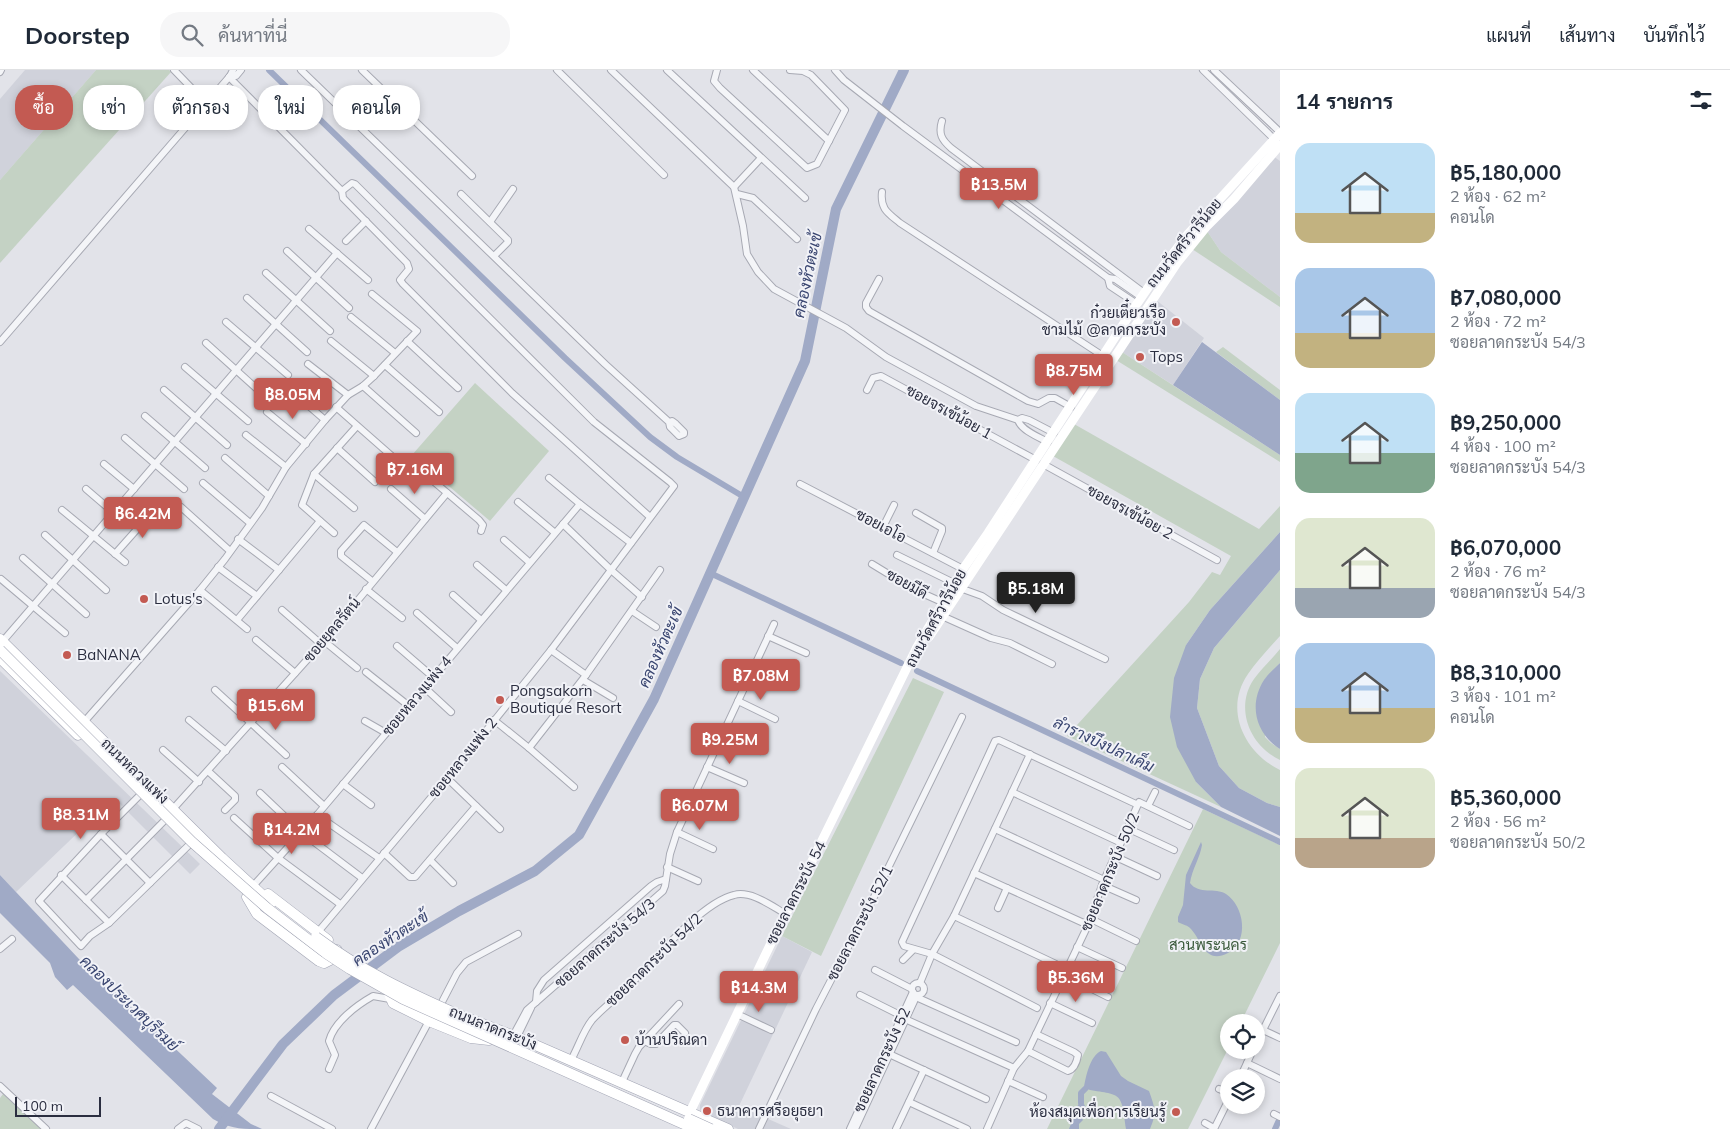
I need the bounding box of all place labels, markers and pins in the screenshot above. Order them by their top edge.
pin: ฿13.5M [958,168,1040,210]
place label: ก๋วยเตี๋ยวเรือ ชามไม้ @ลาดกระบัง [1042,298,1166,339]
marker: ก๋วยเตี๋ยวเรือ ชามไม้ @ลาดกระบัง [1170,316,1182,328]
place label: Tops [1150,347,1183,366]
marker: Tops [1134,351,1146,363]
pin: ฿8.75M [1033,354,1115,396]
pin: ฿8.05M [252,378,334,420]
pin: ฿7.16M [374,452,456,495]
pin: ฿6.42M [102,496,184,539]
pin: ฿5.18M [995,572,1077,614]
place label: Lotus's [154,589,203,608]
marker: Lotus's [138,593,150,605]
place label: BaNANA [77,645,141,664]
marker: BaNANA [61,649,73,661]
pin: ฿7.08M [720,658,802,701]
place label: Pongsakorn Boutique Resort [510,681,621,717]
pin: ฿15.6M [235,688,317,731]
marker: Pongsakorn Boutique Resort [494,694,506,706]
pin: ฿9.25M [689,722,771,765]
pin: ฿6.07M [659,788,741,831]
pin: ฿8.31M [40,798,122,840]
pin: ฿14.2M [251,812,333,855]
pin: ฿5.36M [1035,960,1117,1003]
pin: ฿14.3M [718,970,800,1013]
place label: บ้านปริณดา [635,1030,707,1049]
marker: บ้านปริณดา [619,1034,631,1046]
place label: ห้องสมุดเพื่อการเรียนรู้ [1029,1097,1167,1123]
place label: ธนาคารศรีอยุธยา [717,1101,823,1122]
marker: ธนาคารศรีอยุธยา [701,1105,713,1117]
marker: ห้องสมุดเพื่อการเรียนรู้ [1170,1106,1182,1118]

